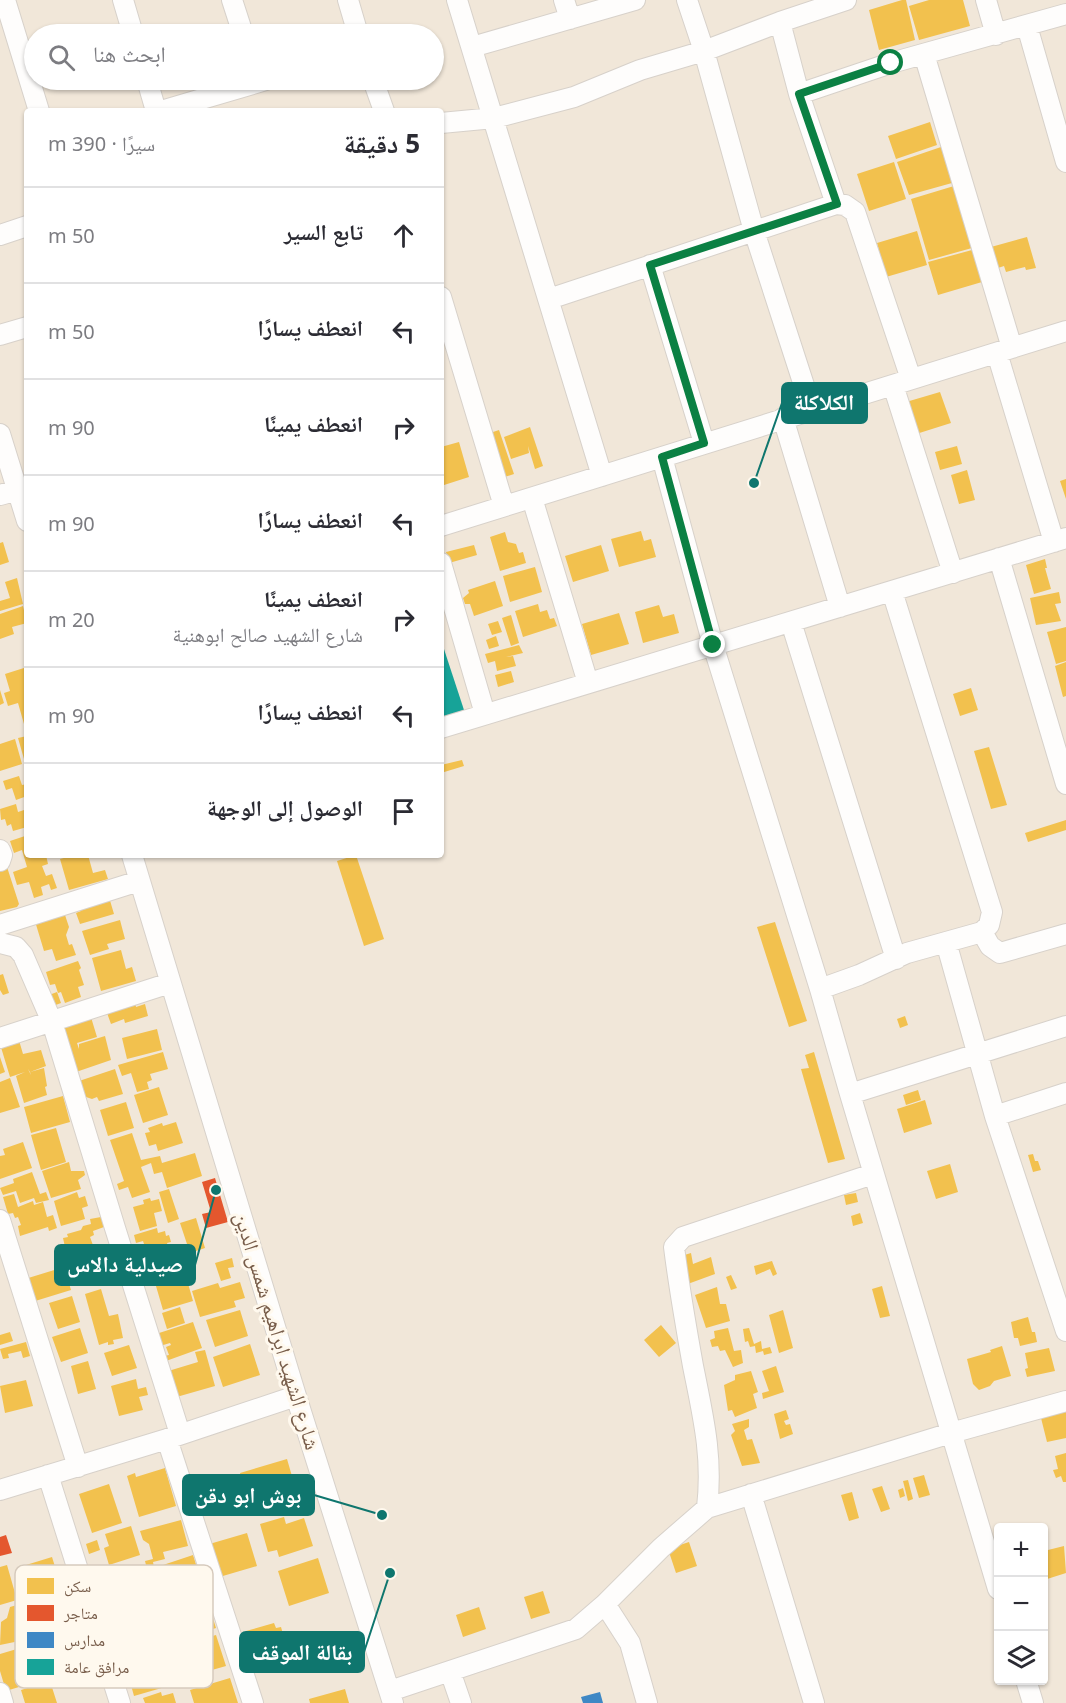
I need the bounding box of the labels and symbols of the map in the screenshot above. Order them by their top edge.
route start [877,49,903,75]
callout: الكلاكلة [782,383,867,423]
text: الكلاكلة [794,386,854,416]
route end [699,631,725,657]
street label: شارع الشهيد ابراهيم شمس الدين [228,1209,327,1453]
callout: صيدلية دالاس [55,1245,195,1285]
text: صيدلية دالاس [67,1248,183,1278]
callout: بوش ابو دقن [183,1475,314,1515]
text: بوش ابو دقن [195,1479,301,1509]
legend [15,1565,213,1688]
text: سكن [64,1575,91,1597]
text: متاجر [63,1602,98,1624]
text: مدارس [64,1629,105,1651]
callout: بقالة الموقف [240,1632,364,1672]
text: بقالة الموقف [252,1636,352,1666]
text: مرافق عامة [64,1656,129,1678]

